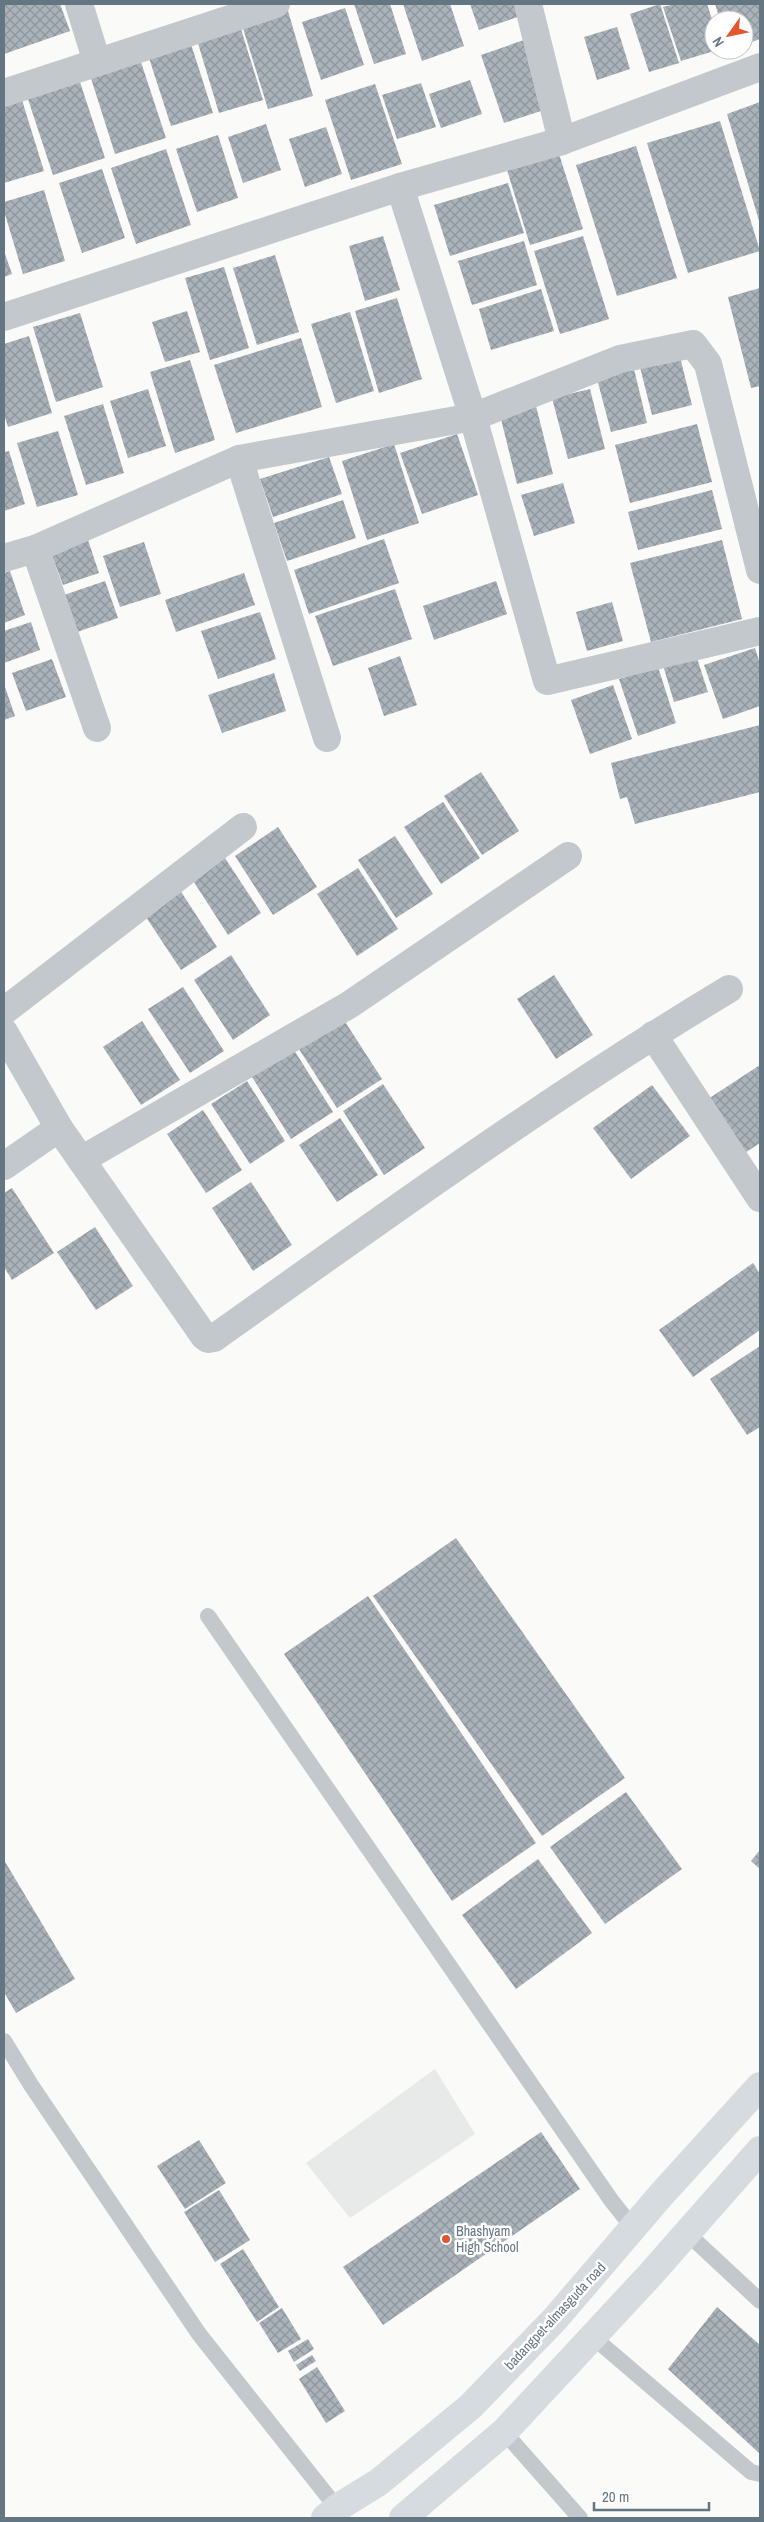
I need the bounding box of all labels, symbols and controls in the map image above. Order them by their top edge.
north arrow [704,10,754,60]
text: N [708,34,728,50]
place label: Bhashyam High School [456,2222,519,2256]
marker: Bhashyam High School [440,2233,452,2245]
street label: badangpet-almasguda road [501,2259,609,2373]
scale bar [594,2480,709,2512]
text: 20 m [602,2486,629,2507]

